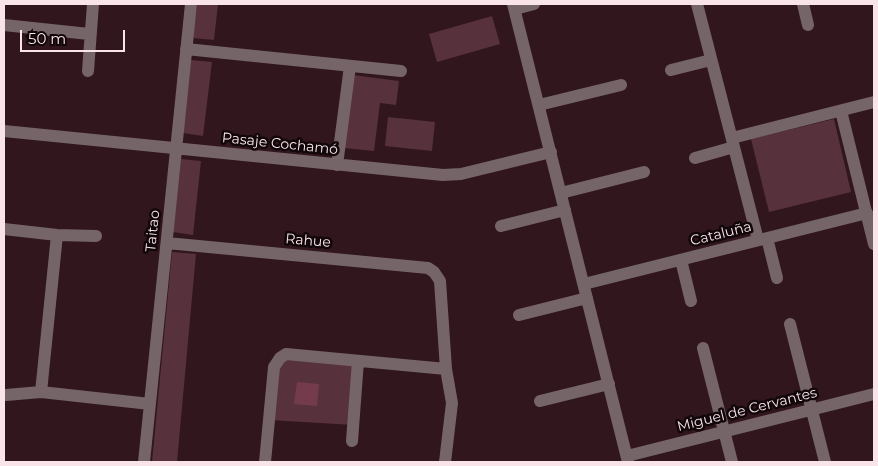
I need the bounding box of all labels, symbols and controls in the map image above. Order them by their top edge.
scale bar [22,20,128,52]
text: 50 m [28,29,66,48]
street label: Pasaje Cochamó [221,130,339,158]
street label: Taitao [142,209,164,253]
street label: Cataluña [689,218,753,250]
street label: Rahue [285,231,331,251]
street label: Miguel de Cervantes [675,385,819,435]

